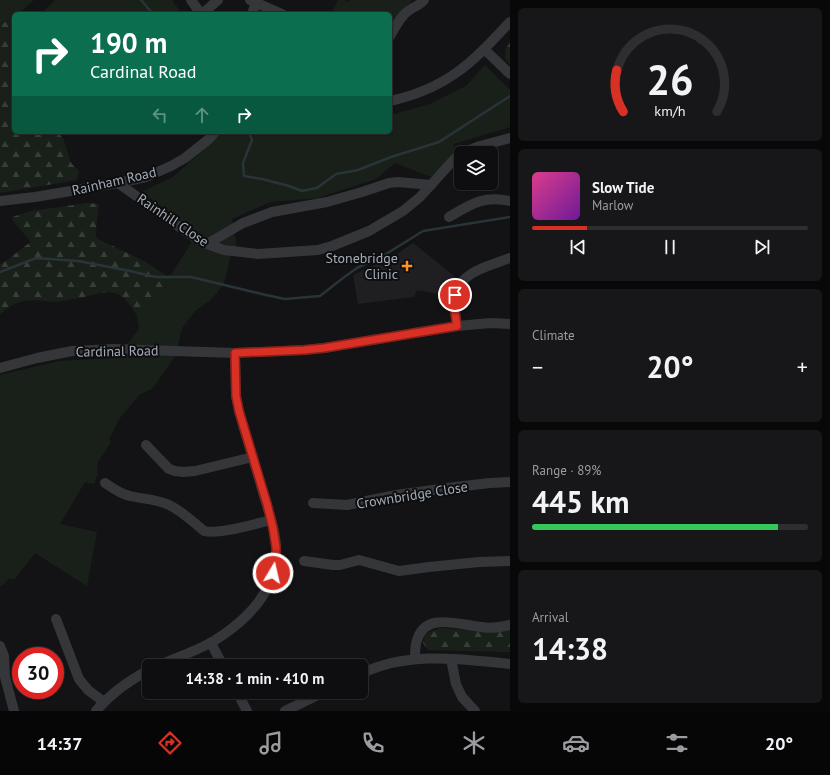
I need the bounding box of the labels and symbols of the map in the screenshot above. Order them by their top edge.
street label: Rainham Road [70,163,158,199]
street label: Rainhill Close [134,189,212,251]
place label: Stonebridge Clinic [325,249,398,283]
marker: Stonebridge Clinic [401,260,413,272]
pin [438,278,472,312]
street label: Cardinal Road [75,341,159,361]
street label: Crownbridge Close [355,477,469,513]
position arrow [252,552,294,594]
speed limit sign: 30 [12,647,64,699]

